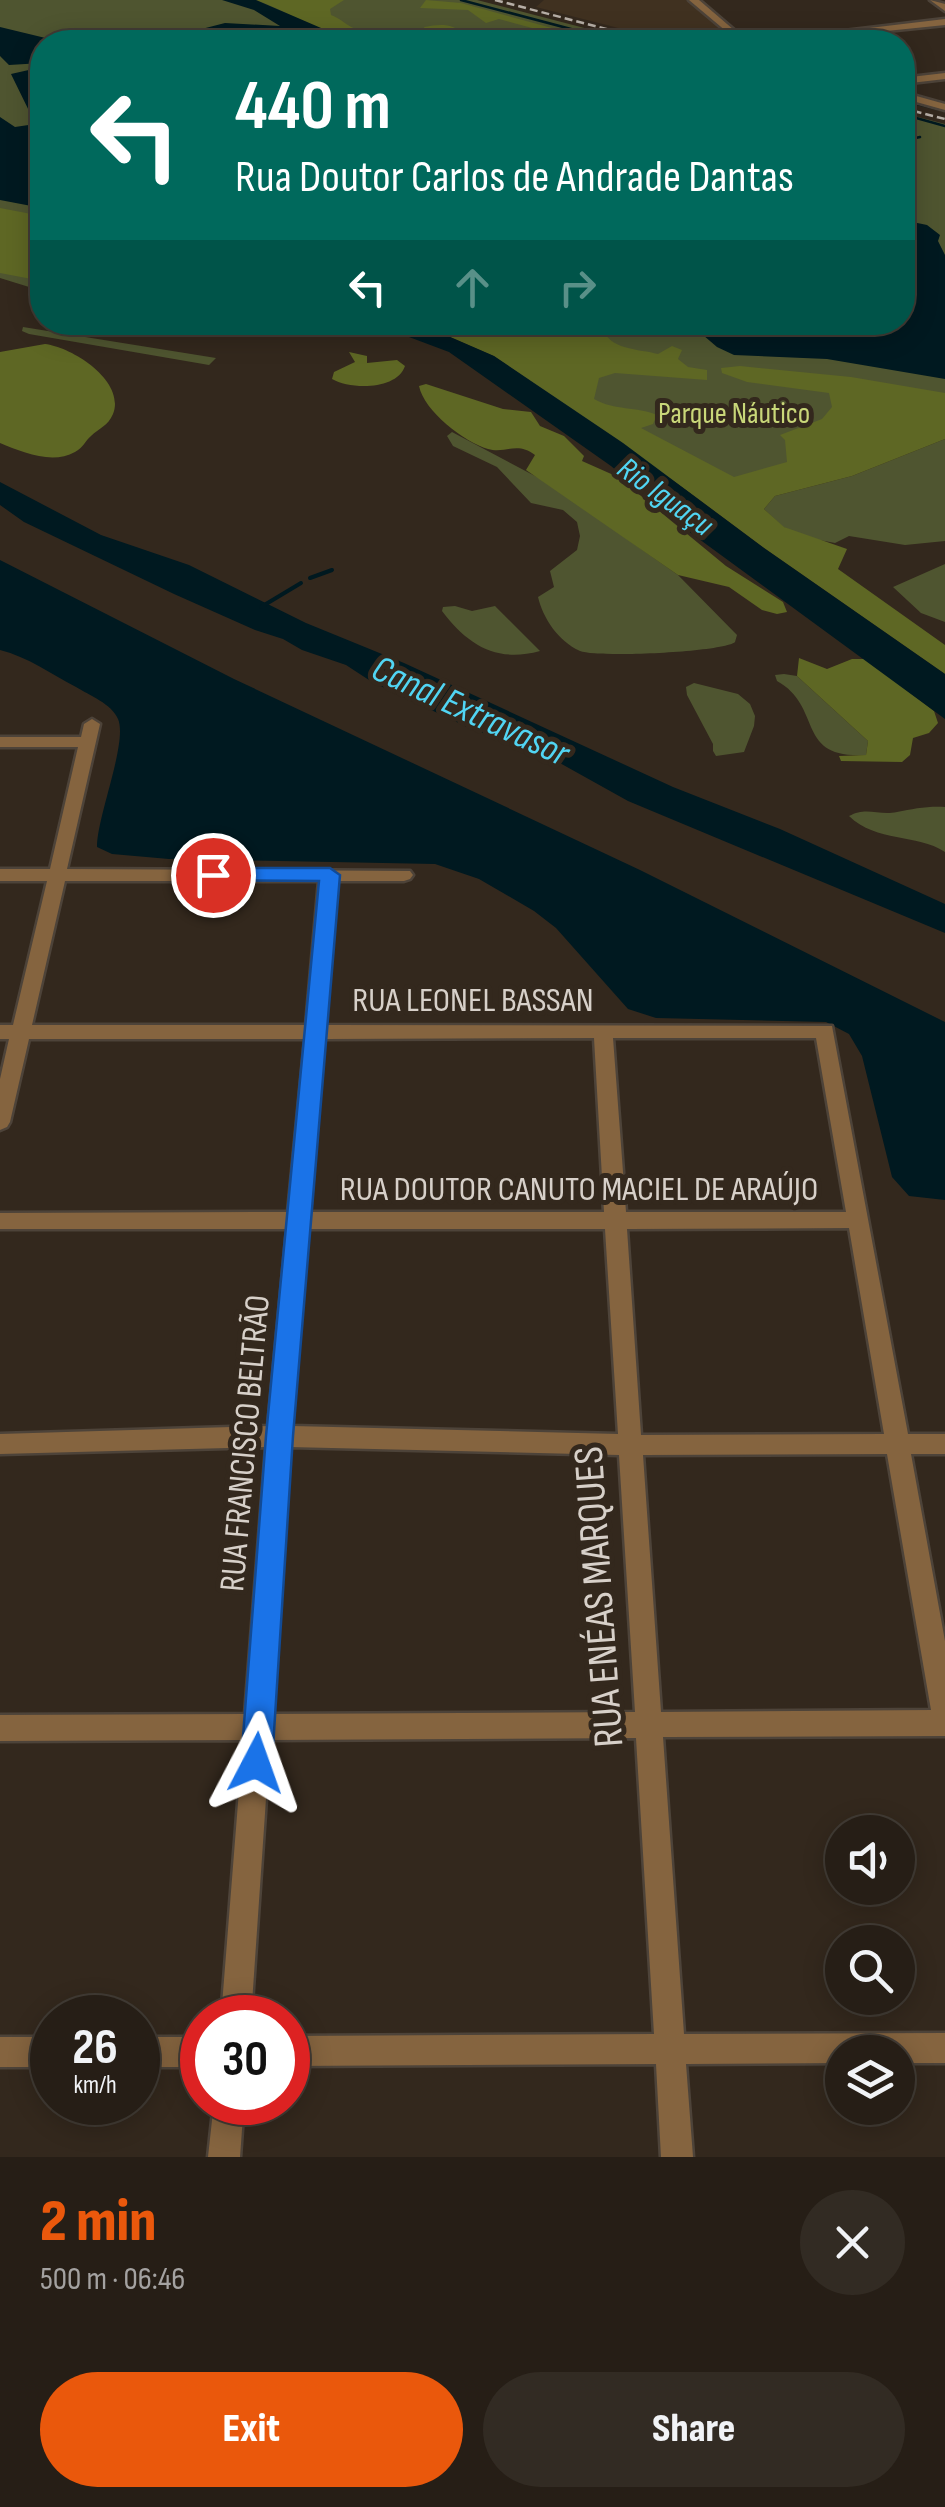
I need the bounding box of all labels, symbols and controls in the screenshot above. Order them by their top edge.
text: 440 m [235,65,391,149]
icon: left [70,70,200,200]
text: Rua Doutor Carlos de Andrade Dantas [235,150,794,205]
icon: left [340,260,395,315]
icon: ahead [445,260,500,315]
icon: right [550,260,605,315]
park label: Parque Náutico [658,396,810,432]
water label: Rio Iguaçu [609,449,721,545]
water label: Canal Extravasor [365,646,577,777]
pin [171,833,256,918]
icon: arrive [186,848,241,903]
street label: RUA LEONEL BASSAN [352,979,594,1022]
street label: RUA DOUTOR CANUTO MACIEL DE ARAÚJO [340,1168,818,1211]
street label: RUA FRANCISCO BELTRÃO [211,1293,280,1593]
street label: RUA ENÉAS MARQUES [564,1445,635,1749]
position arrow [204,1711,308,1815]
map controls [825,1815,915,2125]
button: sound [825,1815,915,1905]
button: search [825,1925,915,2015]
speed limit sign: 30 [180,1995,310,2125]
text: 26 [72,2018,118,2078]
button: layers [825,2035,915,2125]
text: km/h [73,2070,117,2101]
text: 2 min [40,2186,156,2258]
button: close [800,2190,905,2295]
text: 500 m · 06:46 [40,2260,185,2299]
button: Exit [40,2372,463,2487]
button: Share [483,2372,905,2487]

